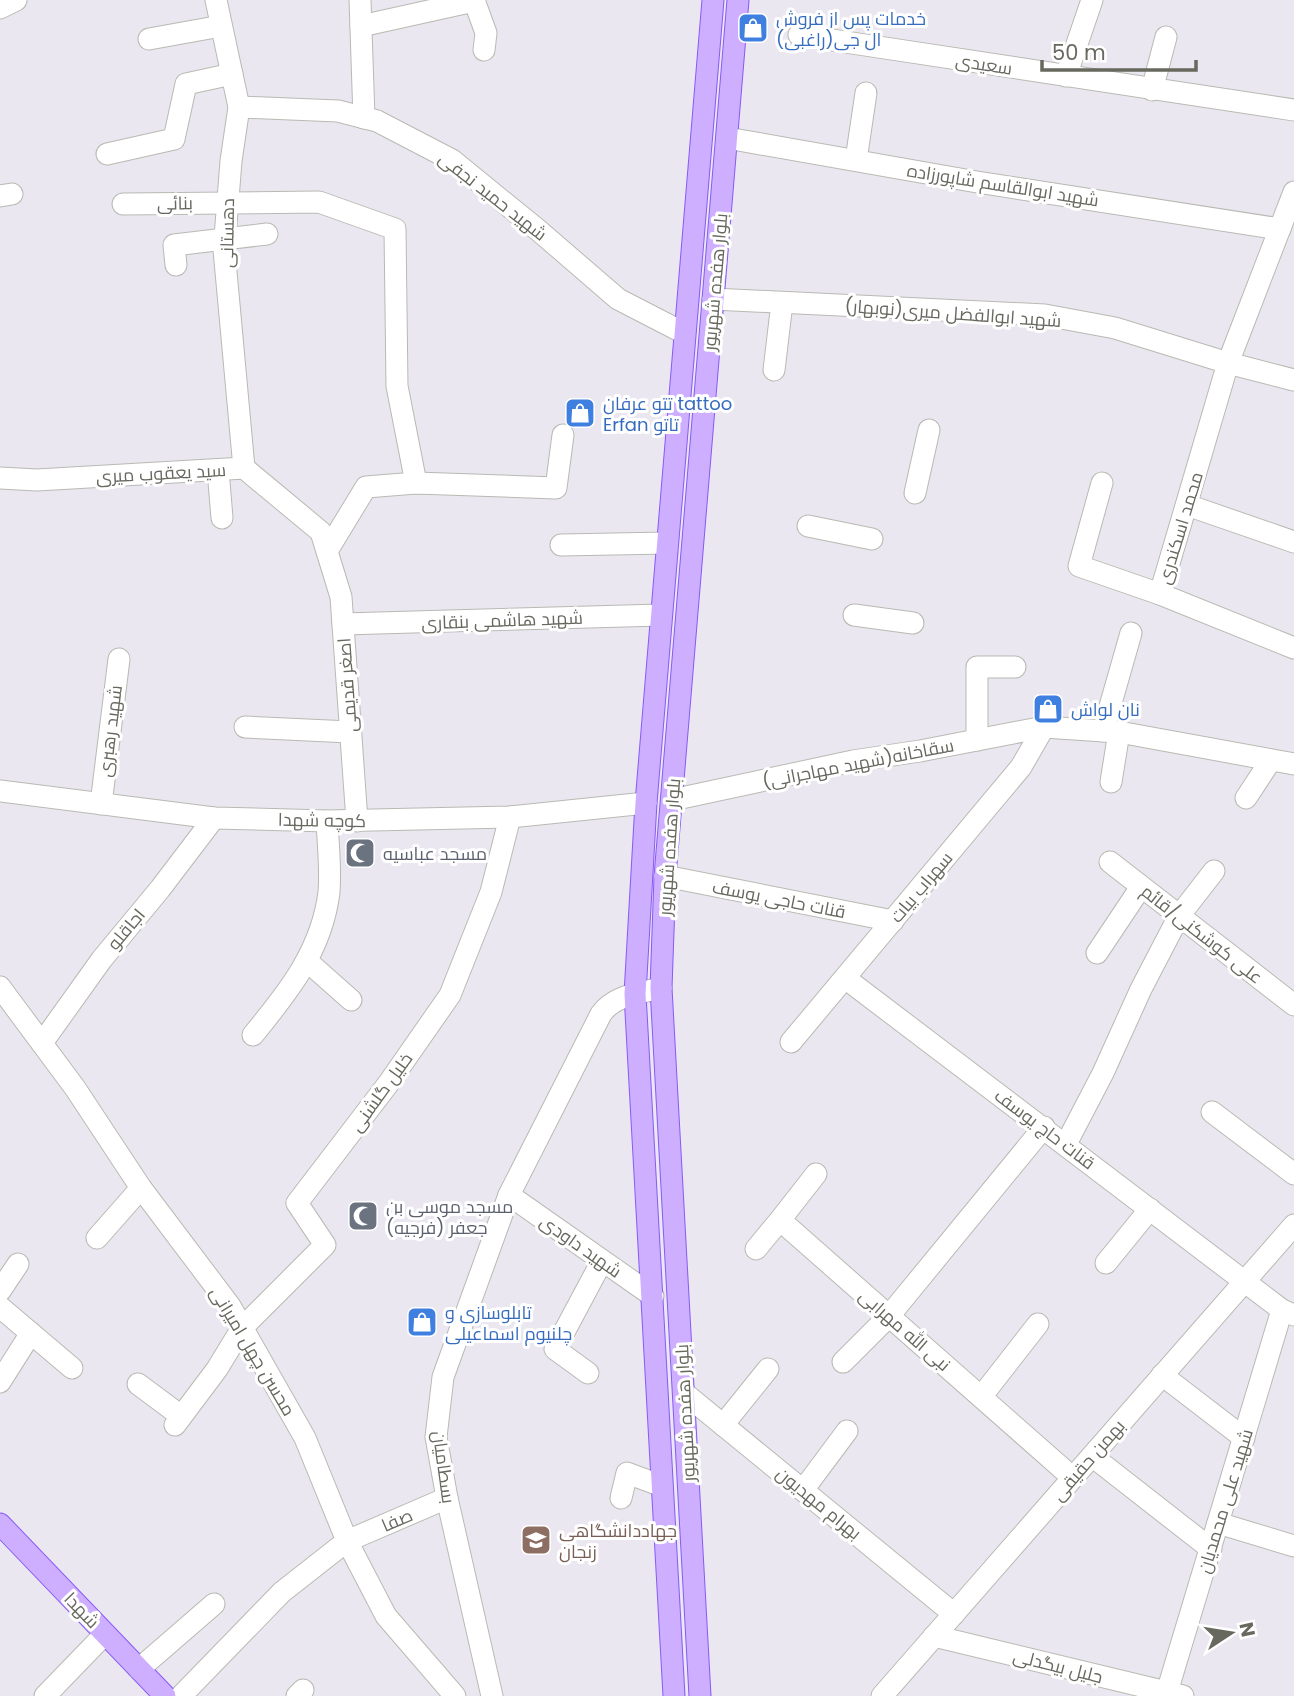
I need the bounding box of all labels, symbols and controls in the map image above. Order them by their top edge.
place label: خدمات پس از فروش ال جی(راغبی) [776,6,926,52]
shop icon: خدمات پس از فروش ال جی(راغبی) [736,11,770,45]
scale bar [1042,28,1196,72]
text: 50 m [1052,38,1106,67]
street label: سعیدی [954,47,1014,81]
street label: شهید حمید نجفی [434,146,552,246]
street label: شهید ابوالقاسم شاپورزاده [905,158,1101,212]
street label: بنائی [157,190,193,216]
street label: دهستانی [214,198,240,268]
street label: بلوار هفده شهریور [696,212,733,353]
street label: شهید ابوالفضل میری(نوبهار) [844,293,1062,333]
place label: تتو عرفان tattoo Erfan تاتو [603,391,732,437]
shop icon: تتو عرفان tattoo Erfan تاتو [563,396,597,430]
street label: سید یعقوب میری [95,457,227,489]
street label: محمد اسکندری [1151,469,1209,587]
street label: شهید هاشمی بنقاری [421,605,583,635]
street label: اصغر قدیمی [331,637,363,733]
street label: شهید رهبری [92,684,128,778]
shop icon: نان لواش [1031,692,1065,726]
place label: نان لواش [1071,697,1140,722]
street label: سقاخانه(شهید مهاجرانی) [760,732,956,794]
street label: بلوار هفده شهریور [652,777,686,918]
street label: کوچه شهدا [278,807,366,833]
mosque icon: مسجد عباسیه [343,836,377,870]
place label: مسجد عباسیه [383,841,487,866]
street label: سهراب بیات [884,846,958,928]
street label: قنات حاجی یوسف [710,874,848,924]
street label: علی کوشکنی/قائم [1136,879,1268,989]
street label: اجاقلو [101,903,151,955]
street label: خلیل گلشنی [344,1047,418,1137]
street label: قنات حاج یوسف [989,1083,1101,1175]
place label: مسجد موسی بن جعفر (فرجیه) [386,1194,513,1240]
mosque icon: مسجد موسی بن جعفر (فرجیه) [346,1199,380,1233]
street label: شهید داودی [535,1209,627,1283]
street label: محسن چهل امیرانی [204,1282,302,1420]
street label: نبی الله مهرابی [854,1283,956,1377]
place label: تابلوسازی و چلنیوم اسماعیلی [445,1300,572,1346]
shop icon: تابلوسازی و چلنیوم اسماعیلی [405,1305,439,1339]
street label: بلوار هفده شهریور [669,1343,701,1484]
street label: بهمن حقیقی [1046,1414,1130,1506]
street label: شهید علی محمدیان [1191,1426,1259,1576]
street label: بسطامیان [427,1429,461,1505]
street label: بهرام مهدیون [771,1461,867,1545]
street label: صفا [378,1502,416,1538]
place label: جهاددانشگاهی زنجان [559,1518,677,1564]
school or university icon: جهاددانشگاهی زنجان [519,1523,553,1557]
street label: شهدا [59,1586,105,1634]
north arrow [1196,1598,1266,1668]
text: N [1232,1620,1262,1639]
street label: جلیل بیگدلی [1011,1643,1105,1689]

